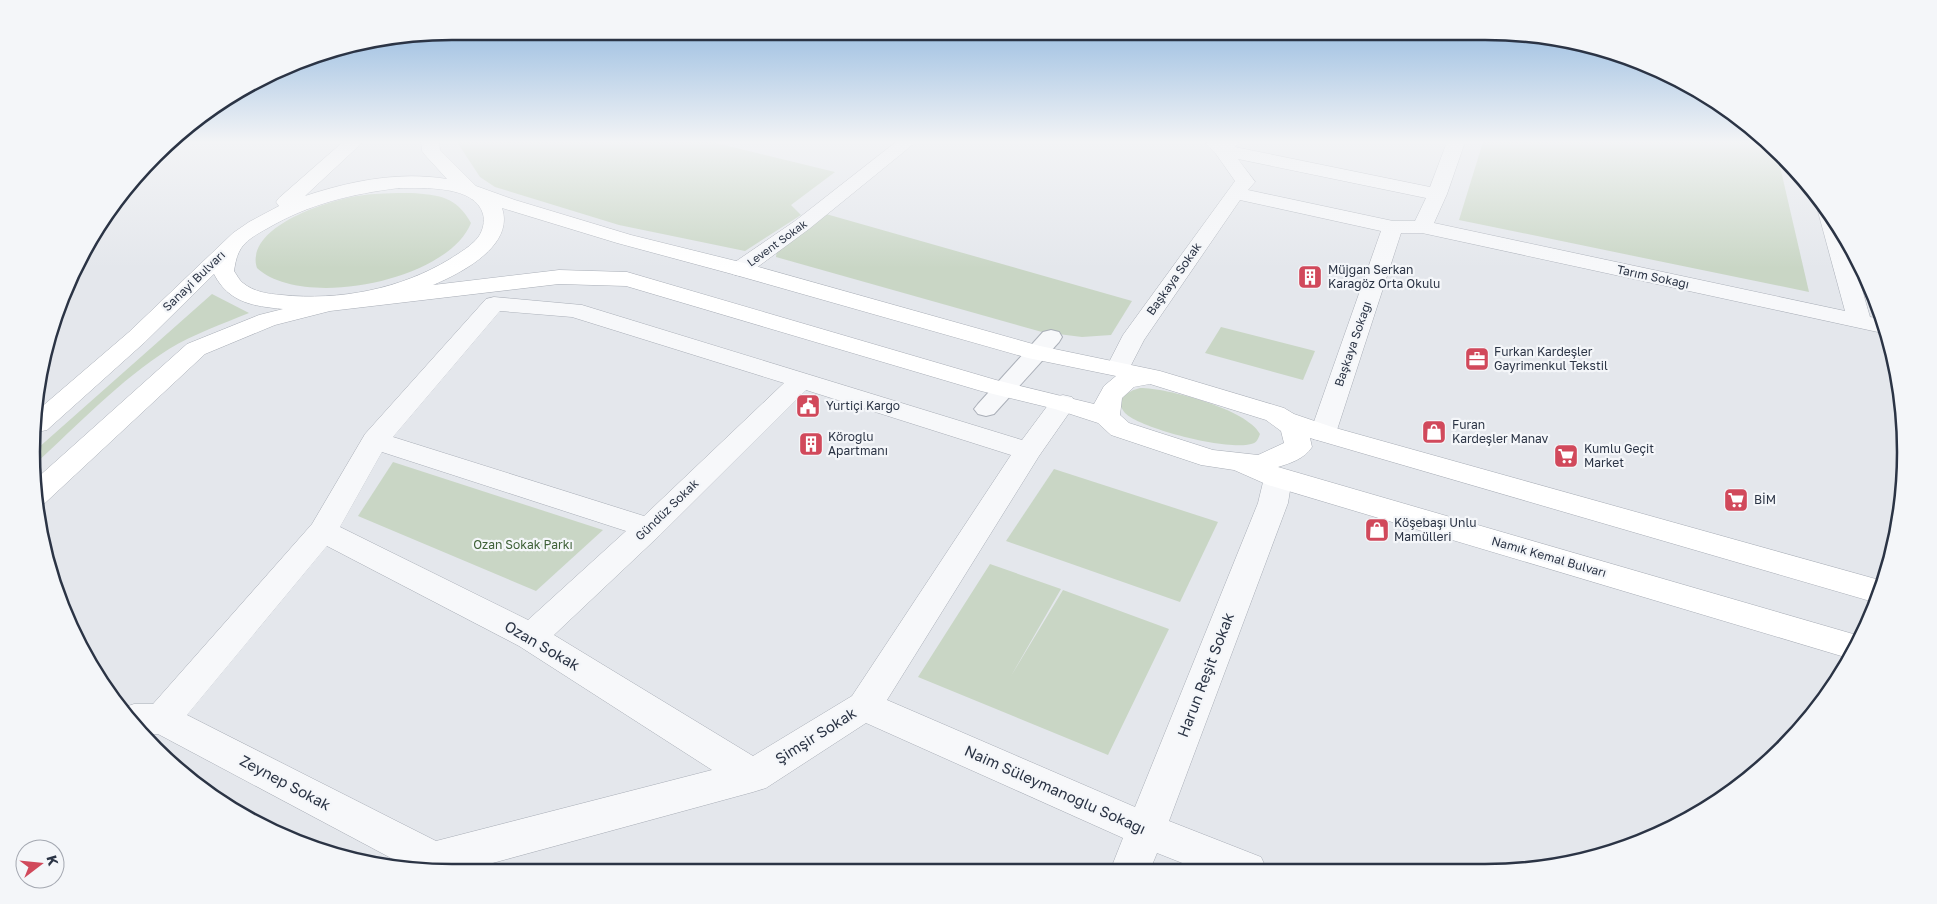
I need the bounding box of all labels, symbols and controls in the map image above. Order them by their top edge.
street label: Levent Sokak [744,217,809,269]
street label: Başkaya Sokak [1143,239,1204,318]
street label: Sanayi Bulvarı [159,247,228,314]
place label: Müjgan Serkan Karagöz Orta Okulu [1328,262,1440,291]
street label: Tarım Sokağı [1616,262,1691,291]
building icon: Müjgan Serkan Karagöz Orta Okulu [1297,264,1323,290]
street label: Başkaya Sokağı [1331,299,1374,389]
place label: Furkan Kardeşler Gayrimenkul Tekstil [1494,344,1608,373]
office icon: Furkan Kardeşler Gayrimenkul Tekstil [1464,346,1490,372]
public building icon: Yurtiçi Kargo [795,393,821,419]
place label: Yurtiçi Kargo [826,398,900,413]
place label: Furan Kardeşler Manav [1452,417,1549,446]
shop icon: Furan Kardeşler Manav [1421,419,1447,445]
place label: Köroğlu Apartmanı [828,429,888,458]
building icon: Köroğlu Apartmanı [798,431,824,457]
place label: Kumlu Geçit Market [1584,441,1654,470]
supermarket icon: Kumlu Geçit Market [1553,443,1579,469]
street label: Gündüz Sokak [632,476,701,544]
supermarket icon: BİM [1723,487,1749,513]
place label: BİM [1754,492,1776,507]
place label: Köşebaşı Unlu Mamülleri [1394,515,1477,544]
shop icon: Köşebaşı Unlu Mamülleri [1364,517,1390,543]
street label: Namık Kemal Bulvarı [1490,533,1608,580]
park label: Ozan Sokak Parkı [473,537,573,552]
street label: Harun Reşit Sokak [1173,609,1237,740]
street label: Ozan Sokak [502,616,584,674]
street label: Şimşir Sokak [772,703,860,767]
street label: Naim Süleymanoğlu Sokağı [962,741,1149,837]
street label: Zeynep Sokak [237,751,334,814]
north arrow [15,839,65,889]
text: K [43,853,63,868]

